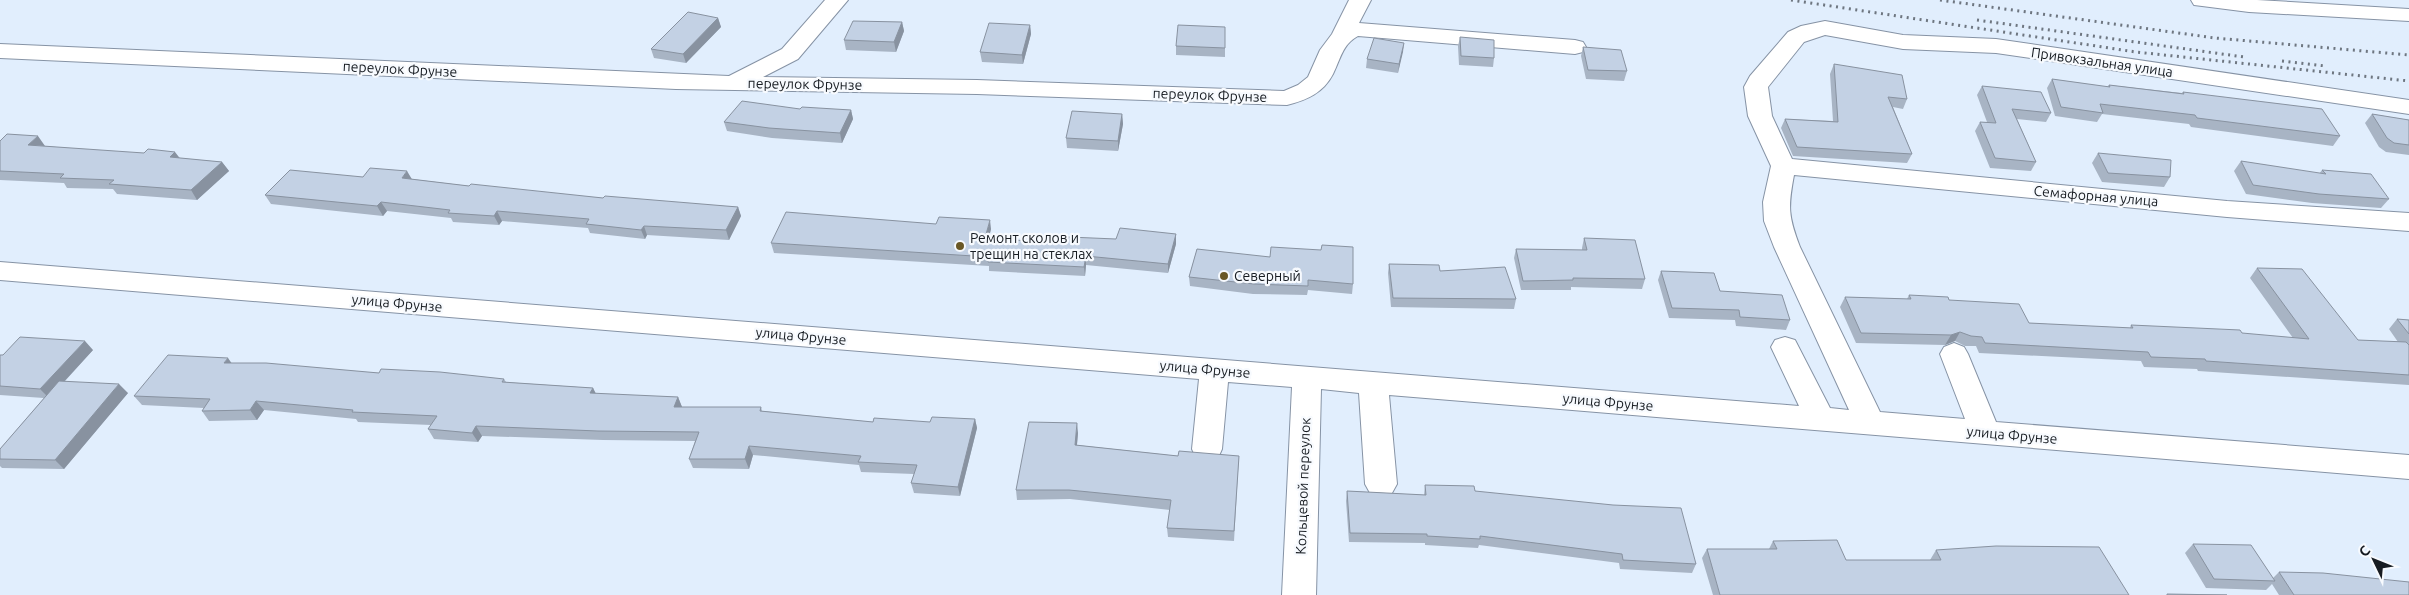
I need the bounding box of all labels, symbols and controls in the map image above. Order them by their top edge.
street label: Привокзальная улица [2030,44,2174,80]
street label: переулок Фрунзе [342,58,458,80]
street label: переулок Фрунзе [748,75,862,93]
street label: переулок Фрунзе [1152,85,1268,105]
street label: Семафорная улица [2033,183,2159,209]
place label: Ремонт сколов и трещин на стеклах [970,230,1092,262]
marker: Ремонт сколов и трещин на стеклах [954,240,966,252]
place label: Северный [1234,268,1301,284]
marker: Северный [1218,270,1230,282]
street label: улица Фрунзе [351,291,443,315]
street label: улица Фрунзе [755,324,847,348]
street label: улица Фрунзе [1159,357,1251,381]
street label: улица Фрунзе [1562,390,1654,414]
street label: Кольцевой переулок [1293,417,1313,555]
street label: улица Фрунзе [1966,423,2058,447]
north arrow [2349,535,2399,585]
text: С [2356,542,2373,560]

